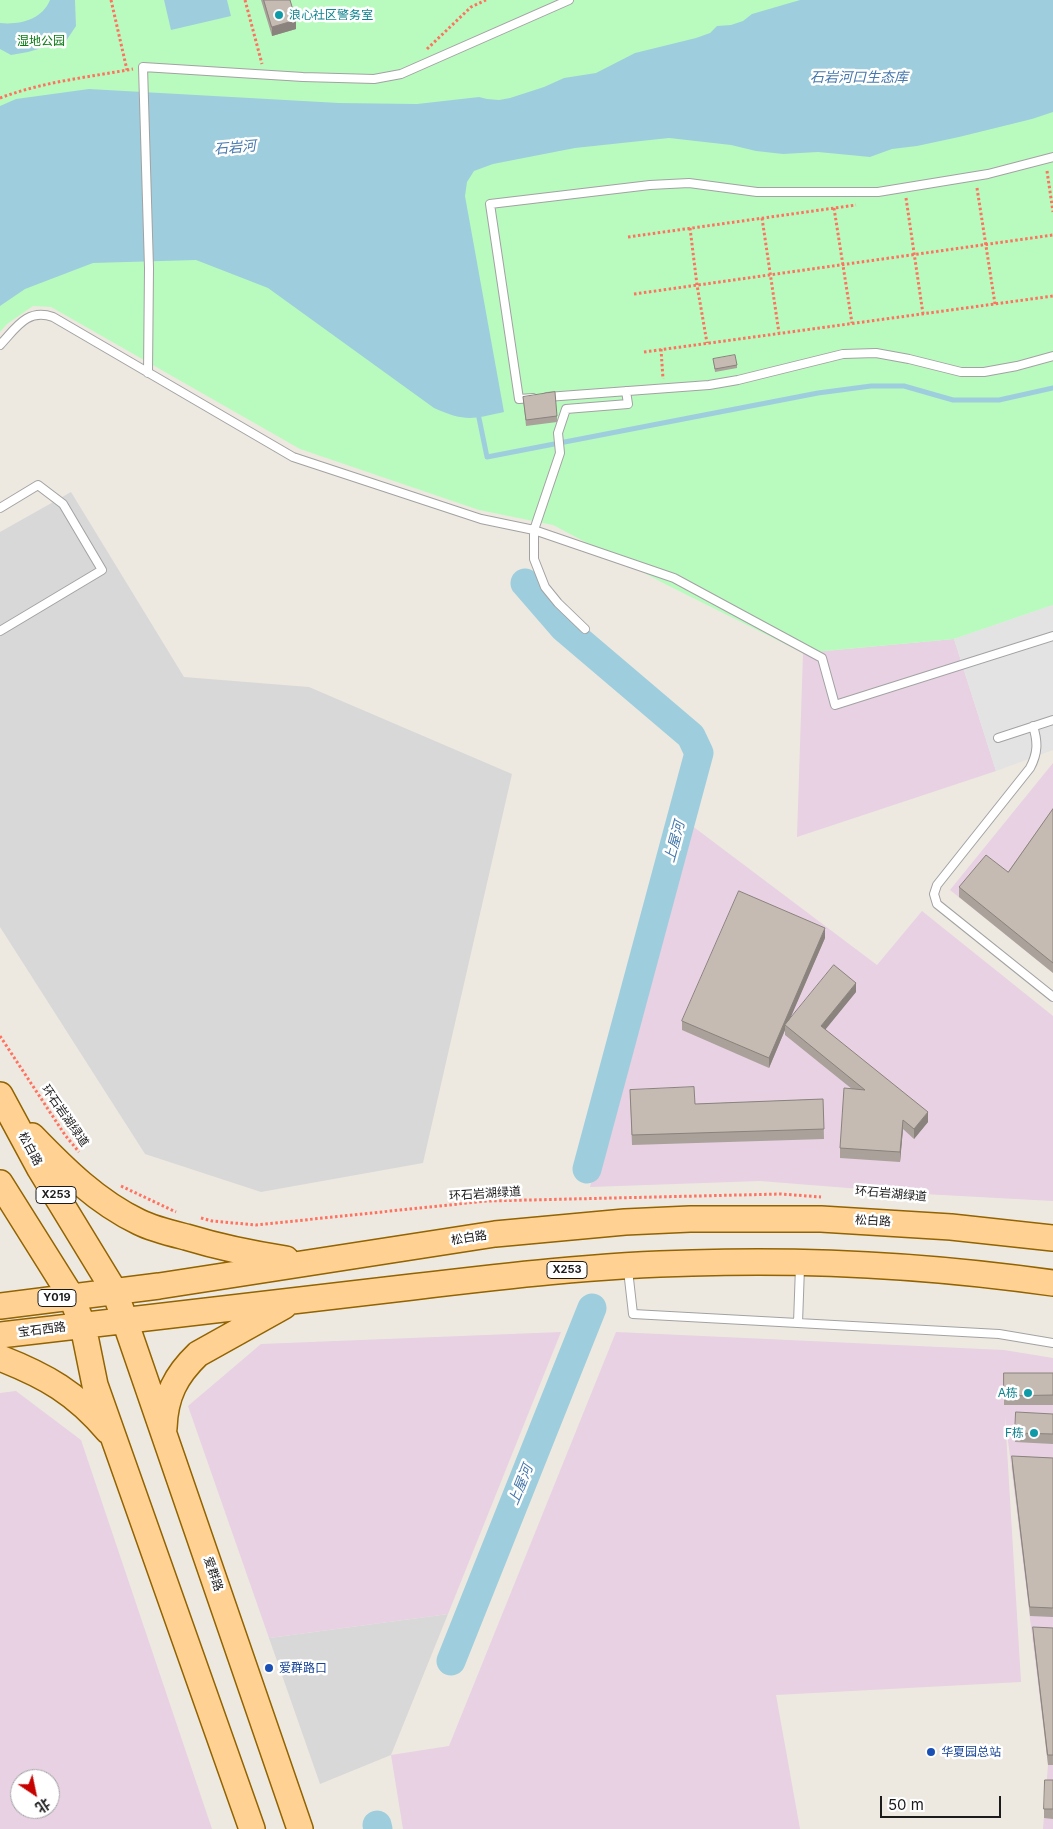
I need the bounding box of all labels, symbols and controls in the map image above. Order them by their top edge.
place label: 浪心社区警务室 [289,8,373,22]
marker: 浪心社区警务室 [273,9,285,21]
park label: 湿地公园 [17,34,65,48]
water label: 石岩河口生态库 [810,70,908,86]
water label: 石岩河 [213,138,257,158]
water label: 上屋河 [661,820,689,864]
street label: 环石岩湖绿道 [38,1082,92,1150]
street label: 松白路 [15,1130,45,1168]
street label: 环石岩湖绿道 [449,1184,521,1204]
street label: 环石岩湖绿道 [855,1184,927,1204]
road number: X253 [36,1186,76,1204]
street label: 松白路 [855,1213,891,1229]
street label: 松白路 [450,1228,488,1248]
road number: X253 [547,1262,587,1278]
road number: Y019 [38,1290,76,1306]
street label: 宝石西路 [17,1320,67,1340]
place label: A栋 [998,1386,1018,1400]
marker: A栋 [1022,1387,1034,1399]
place label: F栋 [1005,1426,1024,1440]
marker: F栋 [1028,1427,1040,1439]
water label: 上屋河 [505,1462,537,1508]
street label: 爱群路 [200,1555,226,1593]
place label: 爱群路口 [279,1661,327,1675]
marker: 爱群路口 [263,1662,275,1674]
place label: 华夏园总站 [941,1745,1001,1759]
marker: 华夏园总站 [925,1746,937,1758]
north arrow [10,1769,60,1819]
scale bar [883,1786,1004,1818]
text: 北 [33,1795,54,1817]
text: 50 m [888,1795,924,1814]

